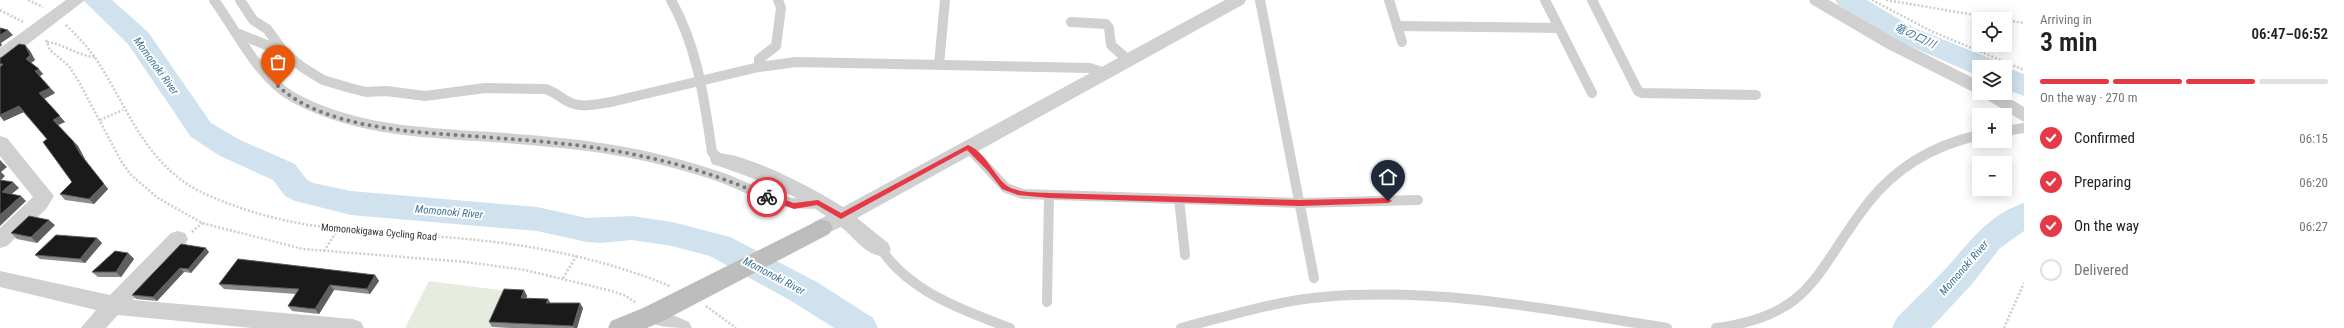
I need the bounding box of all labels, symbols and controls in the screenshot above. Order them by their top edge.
map controls [1972,12,2012,196]
button: locate [1972,12,2012,52]
text: Arriving in [2040,12,2092,27]
water label: 竜の口川 [1892,21,1939,52]
text: 06:47–06:52 [2251,25,2328,43]
text: 3 min [2040,27,2098,57]
water label: Momonoki River [131,35,182,98]
pin [261,45,295,86]
icon: bag [267,51,289,73]
button: layers [1972,60,2012,100]
text: On the way · 270 m [2040,90,2137,105]
button: + [1972,108,2012,148]
icon: check [2040,127,2062,149]
text: Confirmed [2074,129,2135,147]
text: 06:15 [2299,131,2328,146]
button: − [1972,156,2012,196]
pin [1371,160,1405,201]
icon: home [1377,166,1399,188]
icon: check [2040,171,2062,193]
text: Preparing [2074,173,2131,191]
text: 06:20 [2299,175,2328,190]
courier [747,177,787,217]
icon: bike [756,186,778,208]
water label: Momonoki River [415,203,484,222]
icon: check [2040,215,2062,237]
text: On the way [2074,217,2139,235]
text: 06:27 [2299,219,2328,234]
street label: Momonokigawa Cycling Road [321,221,437,243]
water label: Momonoki River [1937,238,1992,298]
water label: Momonoki River [741,254,808,298]
text: Delivered [2074,261,2129,279]

